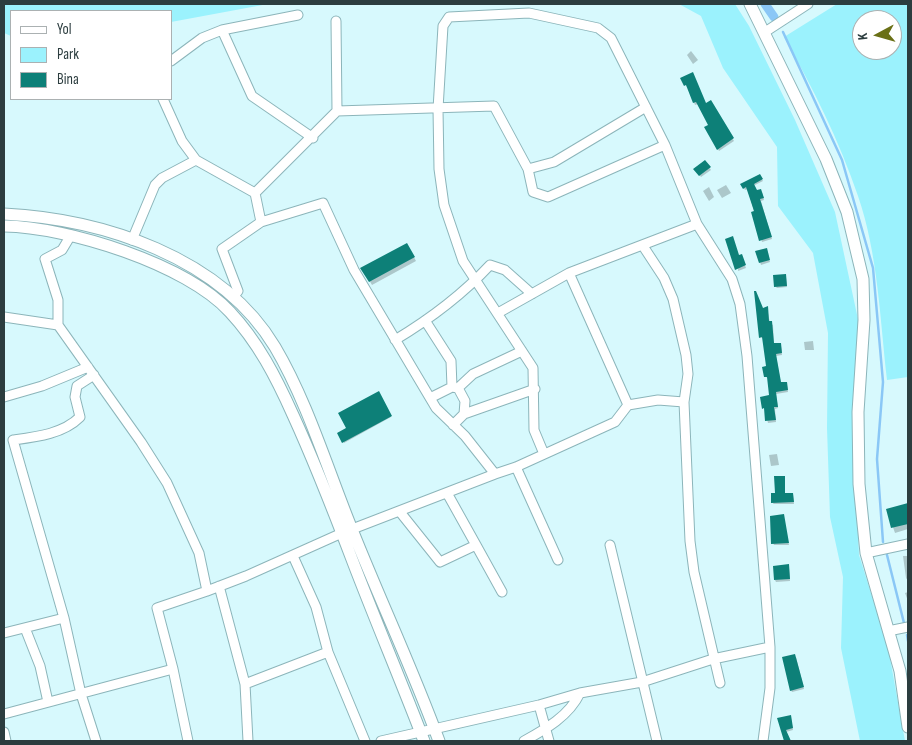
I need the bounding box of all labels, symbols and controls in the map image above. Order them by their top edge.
legend [10,10,172,100]
north arrow [852,10,902,60]
text: Yol [57,20,72,39]
text: K [854,32,871,41]
text: Park [57,45,79,64]
text: Bina [57,70,79,89]

